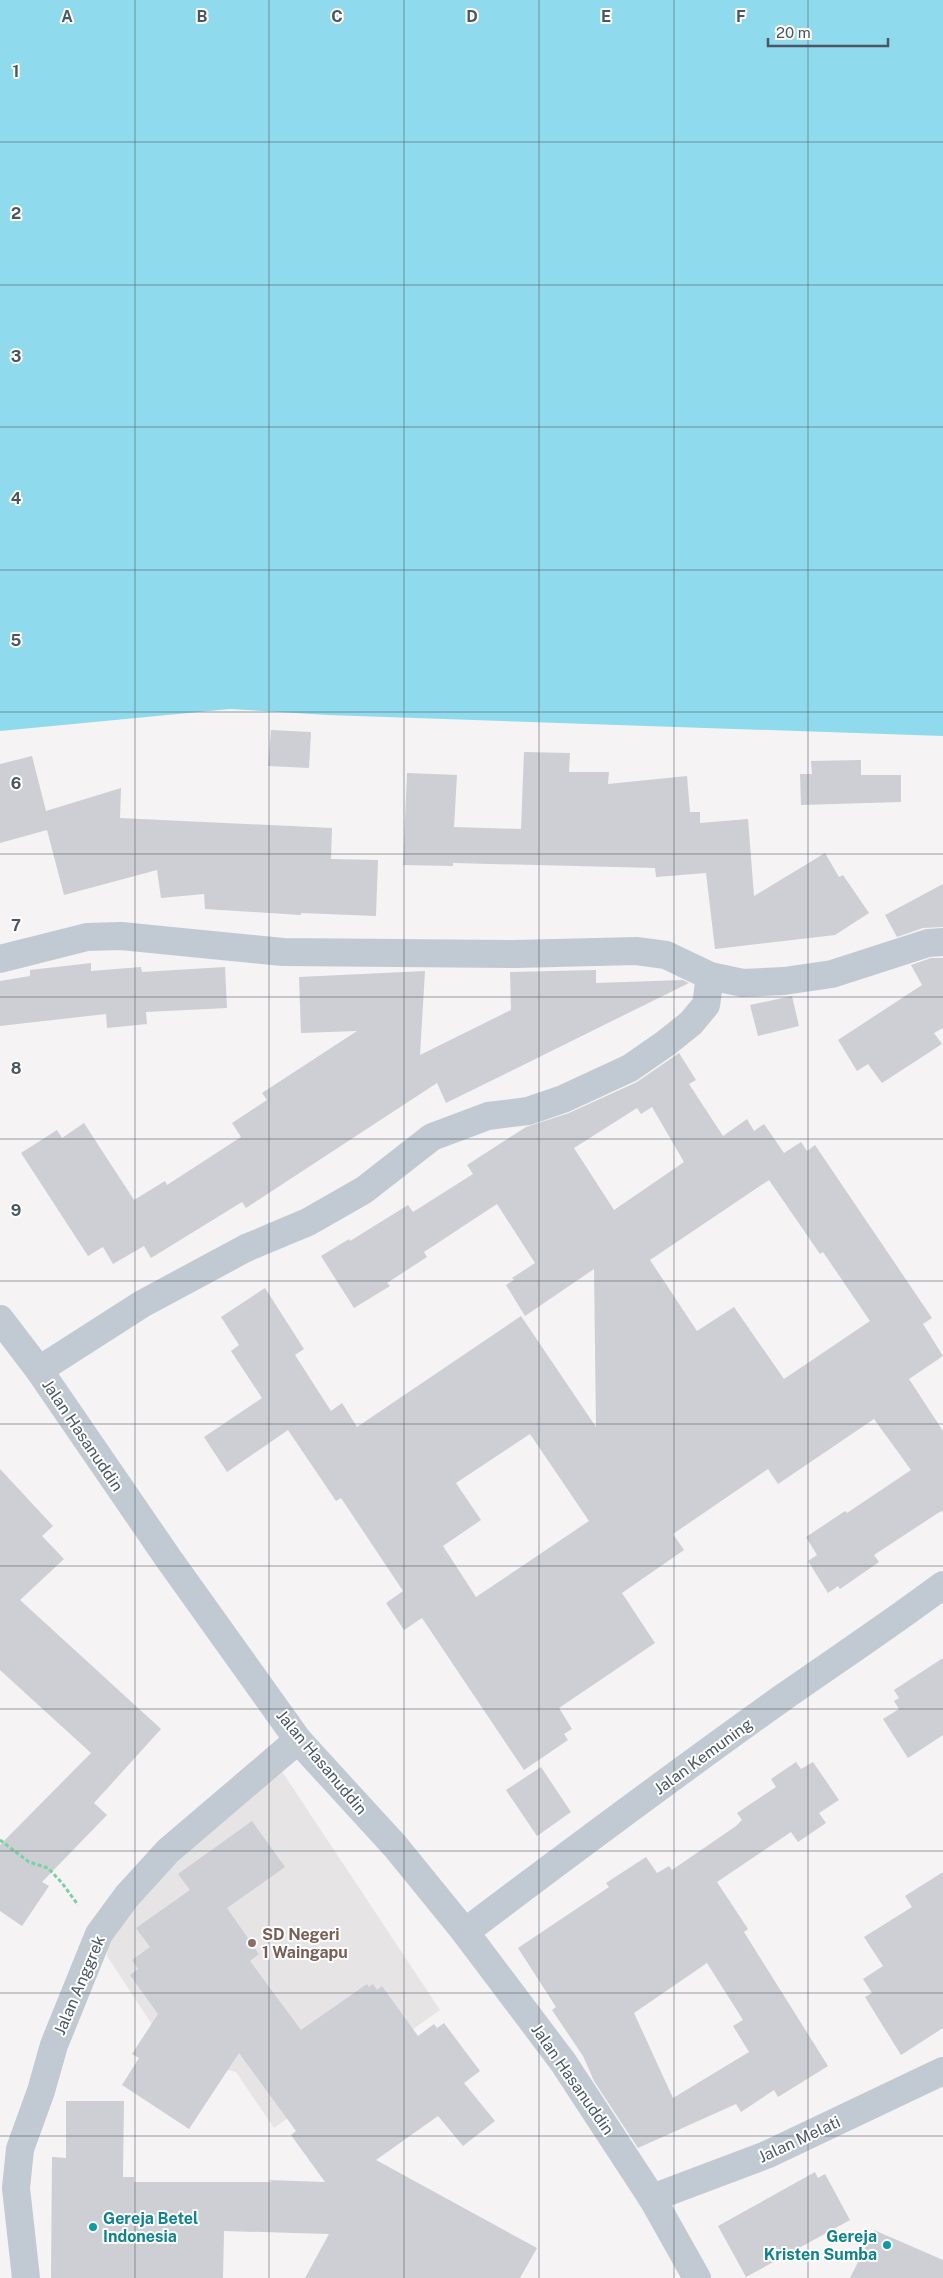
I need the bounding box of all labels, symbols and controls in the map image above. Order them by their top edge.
text: A [61,7,73,26]
text: B [197,7,208,26]
text: C [331,7,343,26]
text: D [466,7,478,26]
text: E [601,7,611,26]
text: F [736,7,746,26]
scale bar [768,15,888,47]
text: 20 m [776,24,811,41]
text: 1 [13,62,19,81]
text: 2 [11,204,21,223]
text: 3 [11,347,21,366]
text: 4 [11,489,22,508]
text: 5 [11,631,22,650]
text: 6 [11,774,21,793]
text: 7 [11,916,21,935]
text: 8 [11,1059,22,1078]
text: 9 [11,1201,21,1220]
street label: Jalan Hasanuddin [38,1376,127,1495]
street label: Jalan Hasanuddin [272,1706,371,1819]
street label: Jalan Kemuning [650,1714,756,1798]
place label: SD Negeri 1 Waingapu [262,1925,348,1962]
street label: Jalan Anggrek [50,1933,109,2038]
marker: SD Negeri 1 Waingapu [246,1937,258,1949]
street label: Jalan Hasanuddin [527,2020,618,2138]
street label: Jalan Melati [755,2112,843,2167]
place label: Gereja Betel Indonesia [103,2209,198,2246]
marker: Gereja Betel Indonesia [87,2221,99,2233]
place label: Gereja Kristen Sumba [764,2227,877,2264]
marker: Gereja Kristen Sumba [881,2239,893,2251]

